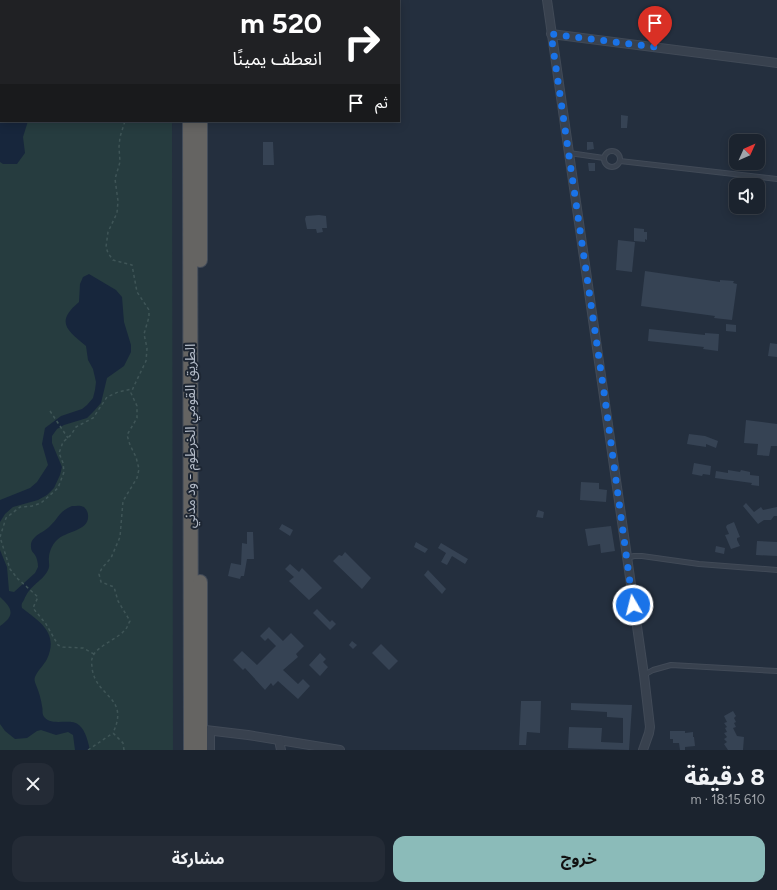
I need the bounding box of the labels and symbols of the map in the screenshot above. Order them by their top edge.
pin [638,6,672,47]
north arrow [729,134,765,170]
street label: الطريق القومي الخرطوم - ود مدني [182,344,201,528]
position arrow [612,584,654,626]

